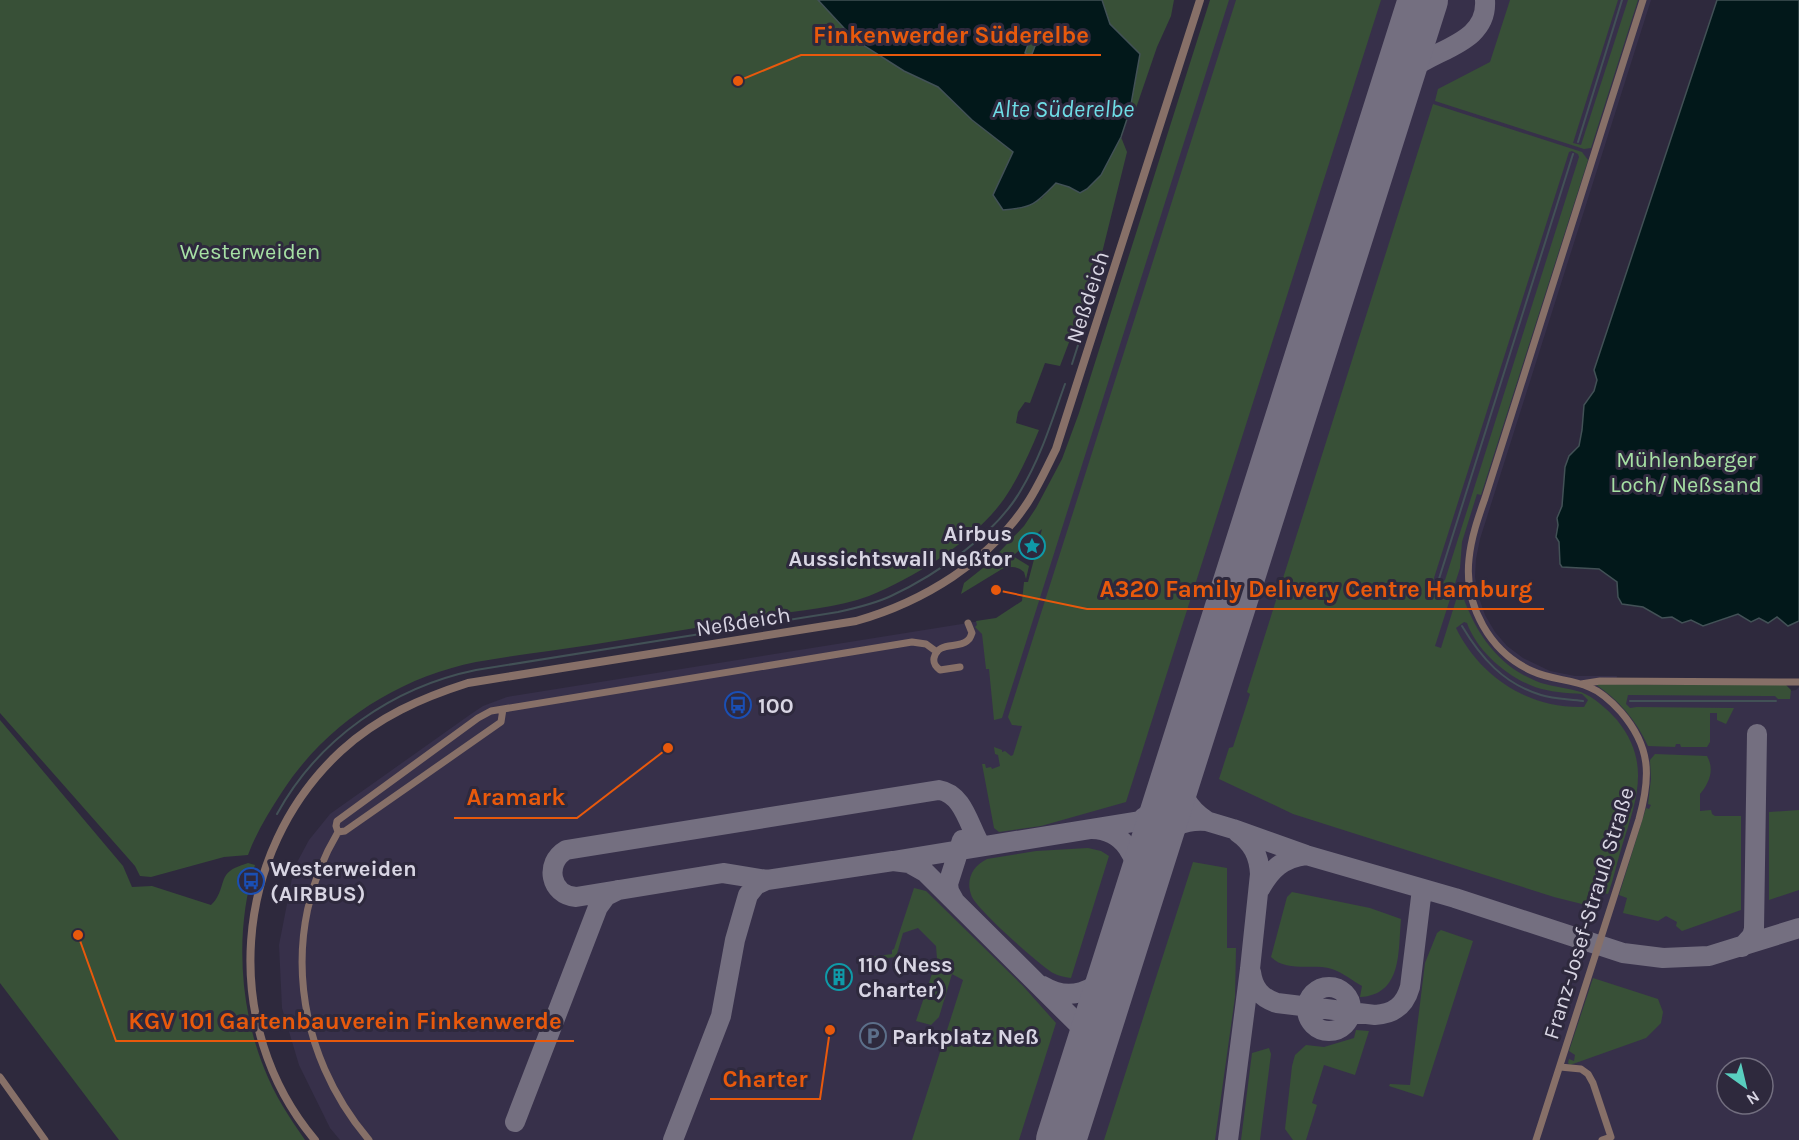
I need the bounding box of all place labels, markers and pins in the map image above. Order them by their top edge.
callout: Finkenwerder Süderelbe [801,13,1101,55]
place label: Airbus Aussichtswall Neßtor [788,521,1012,572]
place icon: Airbus Aussichtswall Neßtor [1017,531,1047,561]
callout: A320 Family Delivery Centre Hamburg [1087,567,1544,609]
bus stop icon: 100 [723,690,753,720]
place label: 100 [758,693,794,719]
callout: Aramark [454,776,577,818]
place label: Westerweiden (AIRBUS) [270,856,417,907]
bus stop icon: Westerweiden (AIRBUS) [236,866,266,896]
place label: 110 (Ness Charter) [858,952,953,1003]
building icon: 110 (Ness Charter) [824,962,854,992]
callout: KGV 101 Gartenbauverein Finkenwerde [116,999,574,1041]
parking icon: Parkplatz Neß [858,1021,888,1051]
place label: Parkplatz Neß [892,1024,1039,1050]
callout: Charter [710,1057,820,1099]

